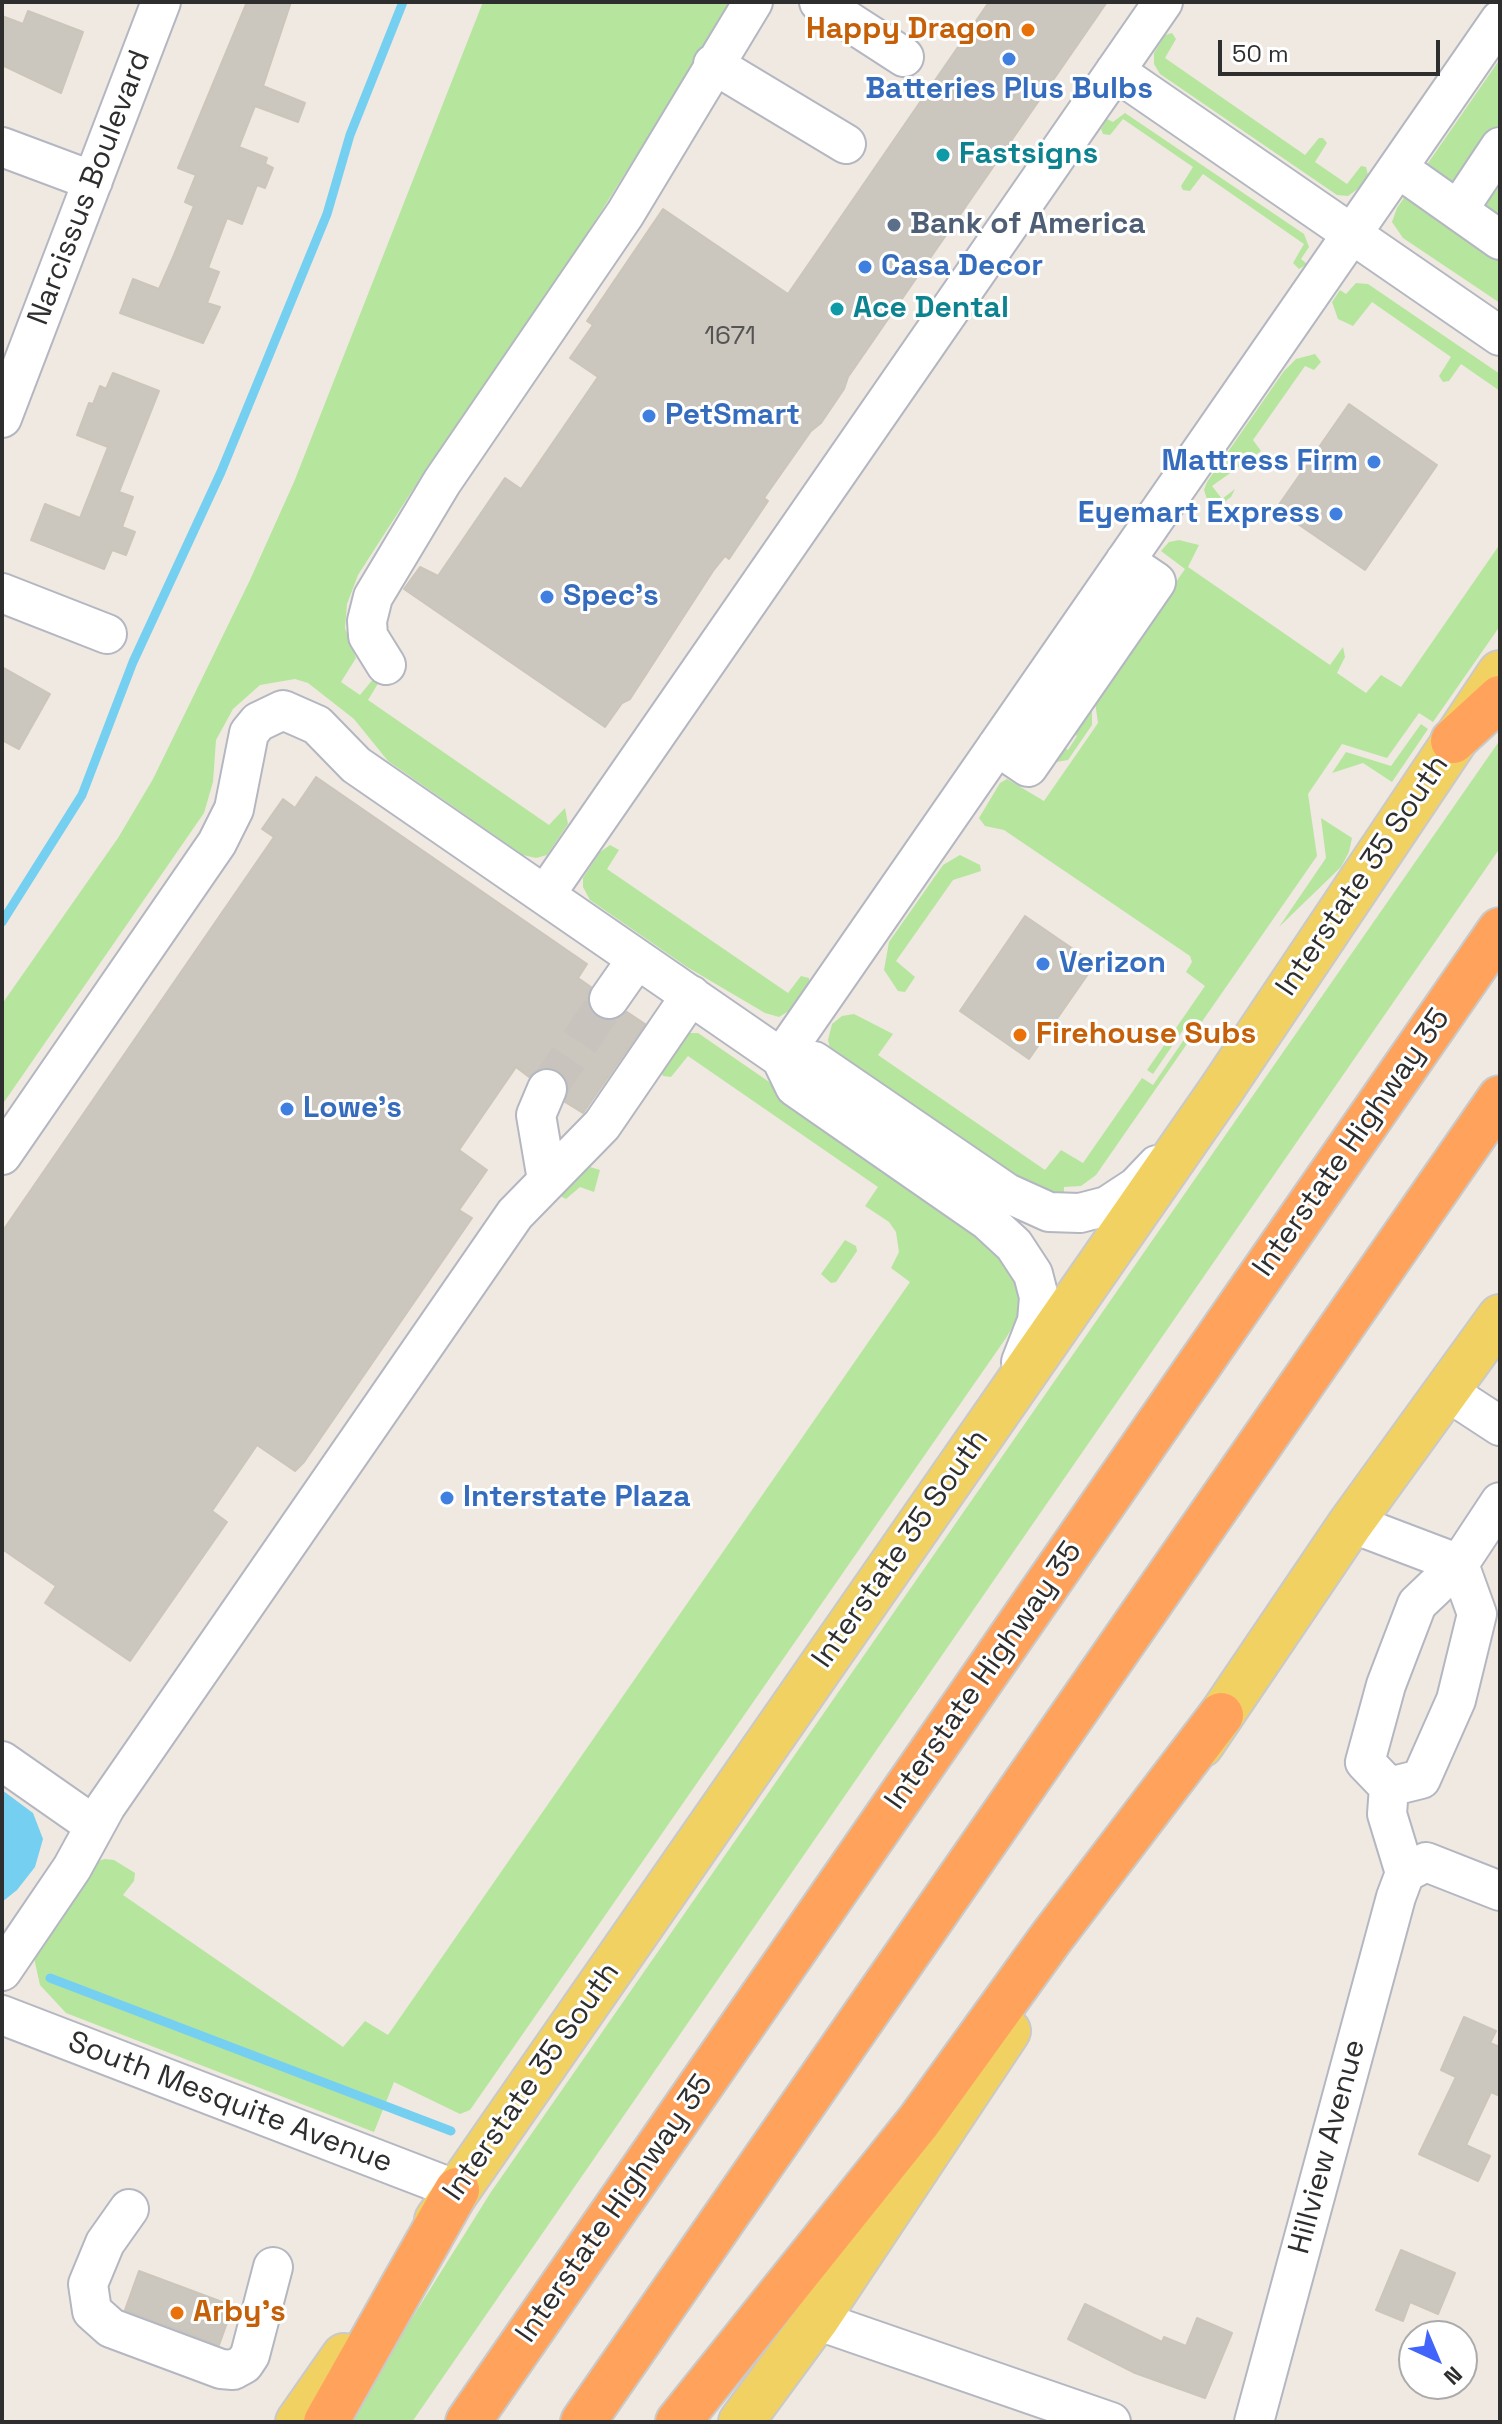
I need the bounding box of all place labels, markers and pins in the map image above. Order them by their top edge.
place label: Happy Dragon [806,12,1012,48]
marker: Happy Dragon [1019,21,1037,39]
marker: Batteries Plus Bulbs [1000,50,1018,68]
place label: Batteries Plus Bulbs [865,72,1153,108]
place label: Fastsigns [959,137,1098,173]
marker: Fastsigns [934,146,952,164]
place label: Bank of America [910,207,1146,243]
marker: Bank of America [885,216,903,234]
place label: Casa Decor [881,249,1043,285]
marker: Casa Decor [856,258,874,276]
place label: Ace Dental [853,291,1009,327]
marker: Ace Dental [828,300,846,318]
place label: PetSmart [665,398,800,434]
marker: PetSmart [640,407,658,425]
place label: Mattress Firm [1162,444,1358,480]
marker: Mattress Firm [1365,453,1383,471]
place label: Eyemart Express [1078,496,1320,532]
marker: Eyemart Express [1327,505,1345,523]
place label: Spec's [563,579,659,615]
marker: Spec's [538,588,556,606]
place label: Verizon [1059,946,1166,982]
marker: Verizon [1034,955,1052,973]
place label: Firehouse Subs [1036,1017,1256,1053]
marker: Firehouse Subs [1011,1026,1029,1044]
place label: Lowe's [303,1091,402,1127]
marker: Lowe's [278,1100,296,1118]
place label: Interstate Plaza [463,1480,691,1516]
marker: Interstate Plaza [438,1489,456,1507]
place label: Arby's [193,2295,286,2331]
marker: Arby's [168,2304,186,2322]

